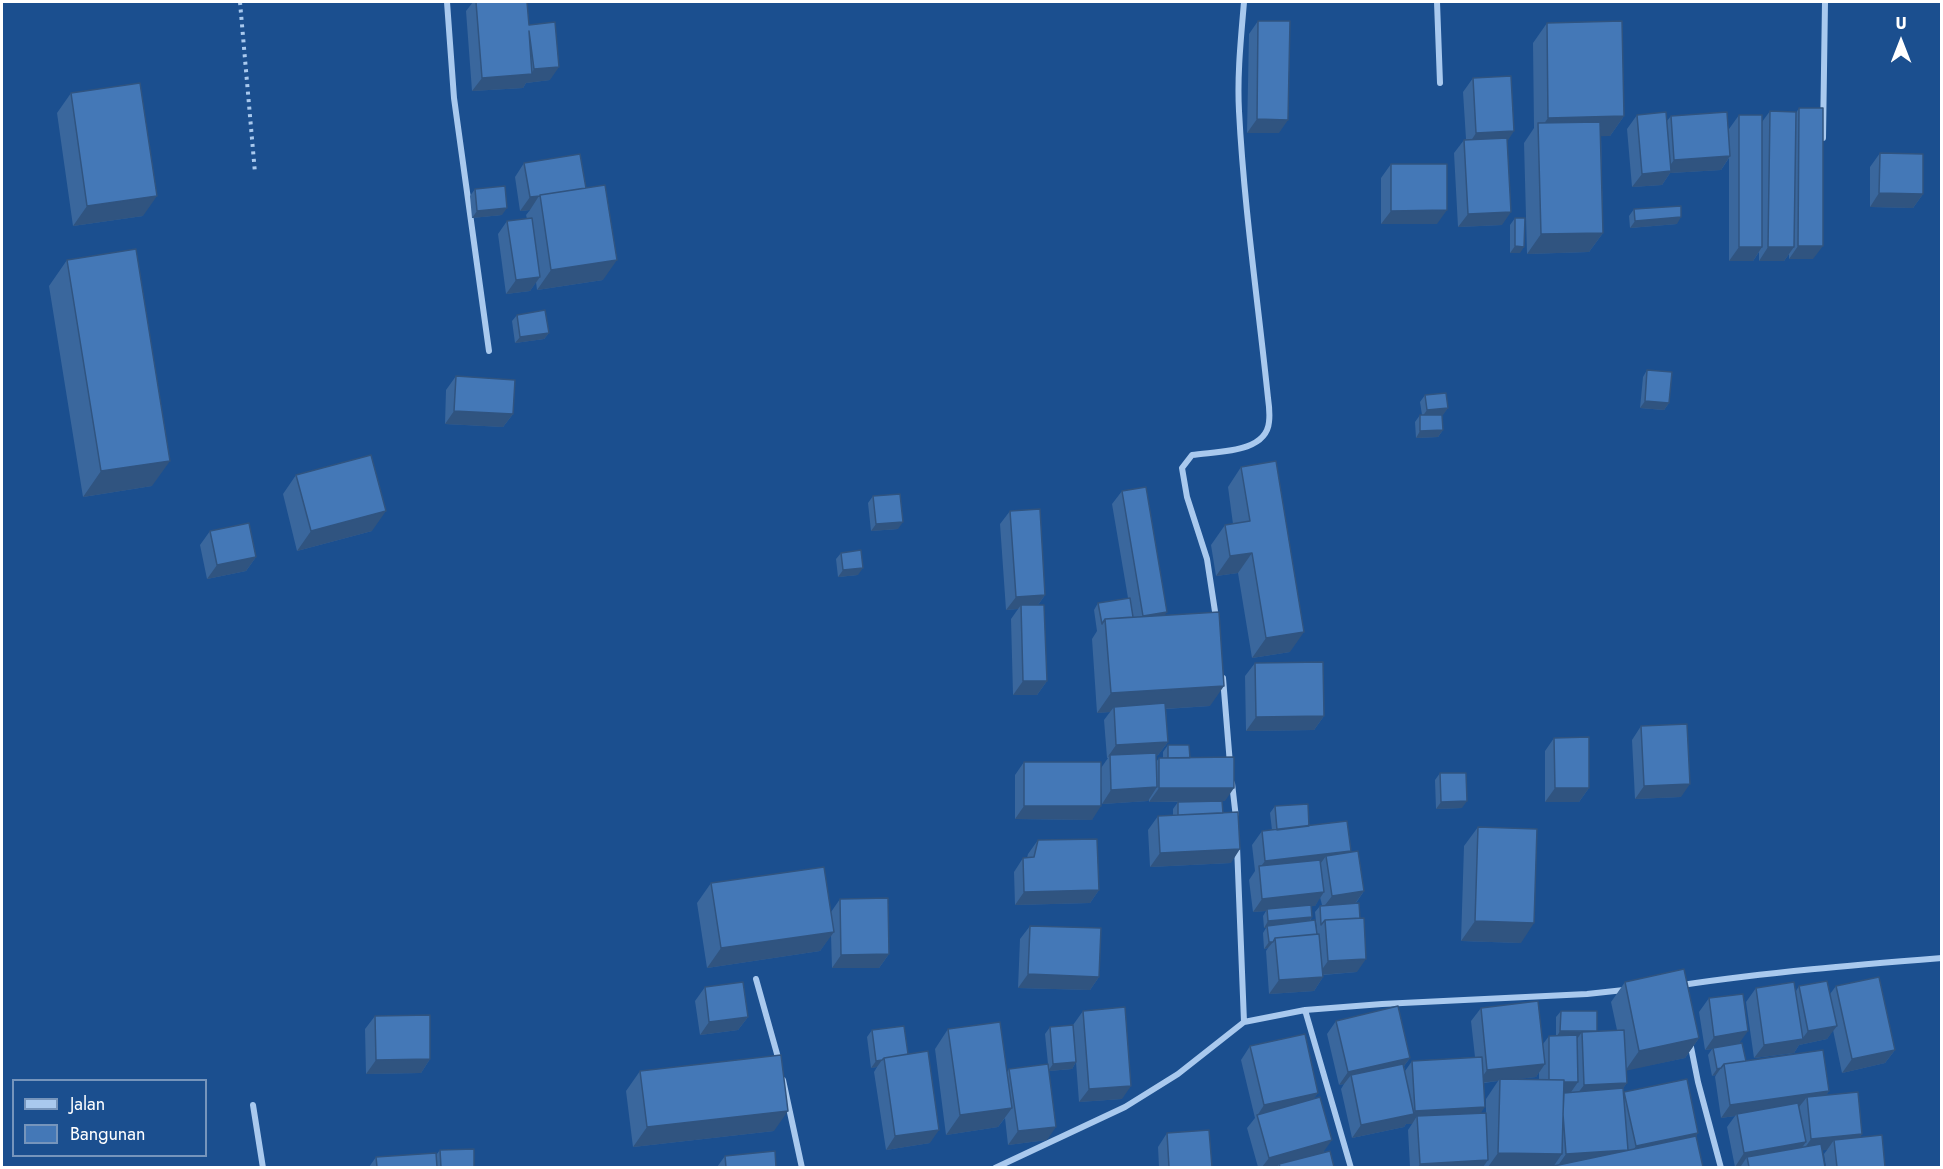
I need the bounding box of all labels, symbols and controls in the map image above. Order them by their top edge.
north arrow [1871,12,1931,72]
text: U [1895,12,1907,35]
legend [12,1079,207,1157]
text: Jalan [70,1091,105,1117]
text: Bangunan [70,1121,145,1147]

